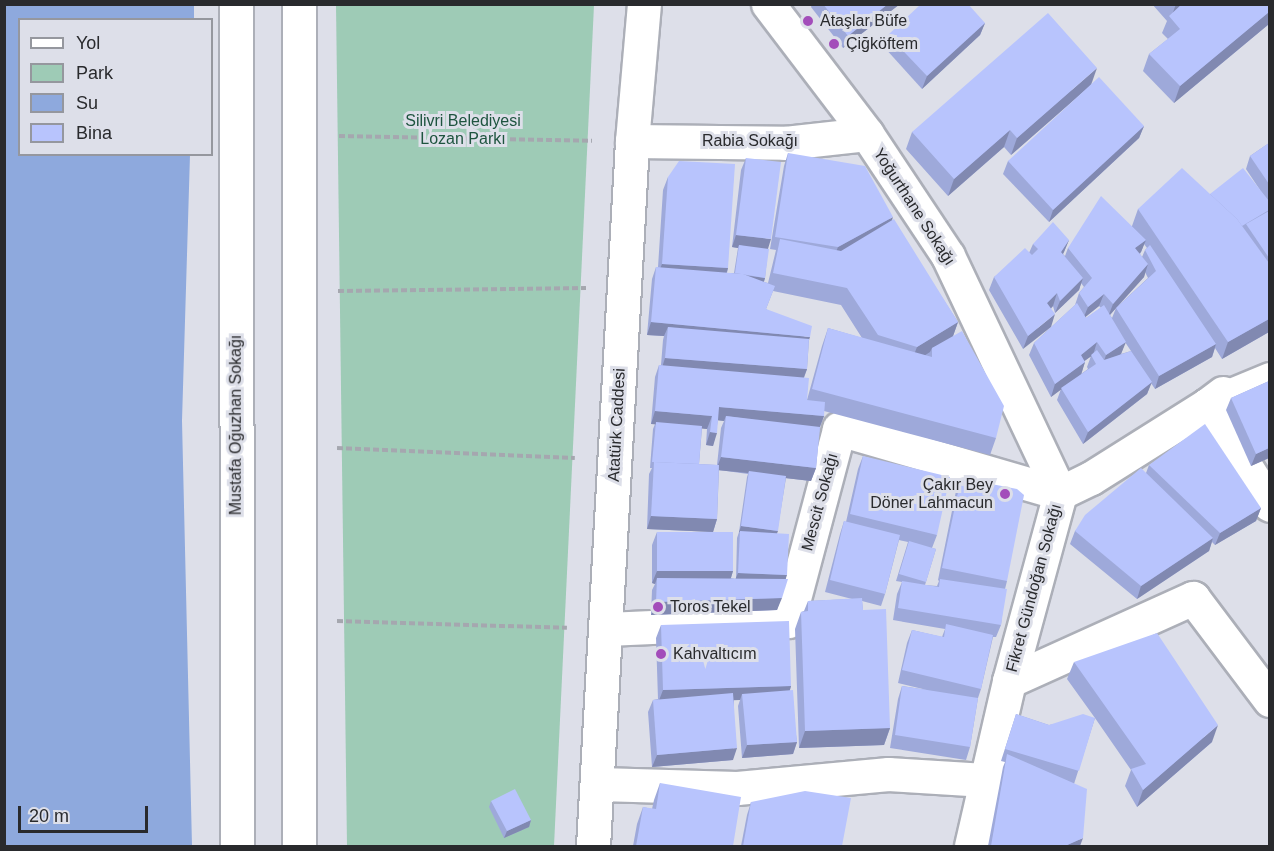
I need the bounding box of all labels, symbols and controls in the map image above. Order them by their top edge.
place label: Ataşlar Büfe [820,11,907,31]
marker: Ataşlar Büfe [801,14,815,28]
legend [18,18,213,156]
text: Yol [76,33,100,53]
place label: Çiğköftem [846,34,918,54]
marker: Çiğköftem [827,37,841,51]
text: Park [76,63,113,83]
text: Su [76,93,98,113]
park label: Silivri Belediyesi Lozan Parkı [405,111,521,149]
text: Bina [76,123,112,143]
street label: Rabia Sokağı [702,131,798,151]
street label: Yoğurthane Sokağı [869,145,959,269]
street label: Mustafa Oğuzhan Sokağı [226,335,246,515]
street label: Atatürk Caddesi [604,368,630,482]
street label: Mescit Sokağı [798,451,842,553]
place label: Çakır Bey Döner Lahmacun [870,475,993,513]
marker: Çakır Bey Döner Lahmacun [998,487,1012,501]
street label: Fikret Gündoğan Sokağı [1002,502,1066,674]
place label: Toros Tekel [670,597,751,617]
marker: Toros Tekel [651,600,665,614]
place label: Kahvaltıcım [673,644,757,664]
marker: Kahvaltıcım [654,647,668,661]
scale bar [21,794,152,832]
text: 20 m [29,806,69,826]

